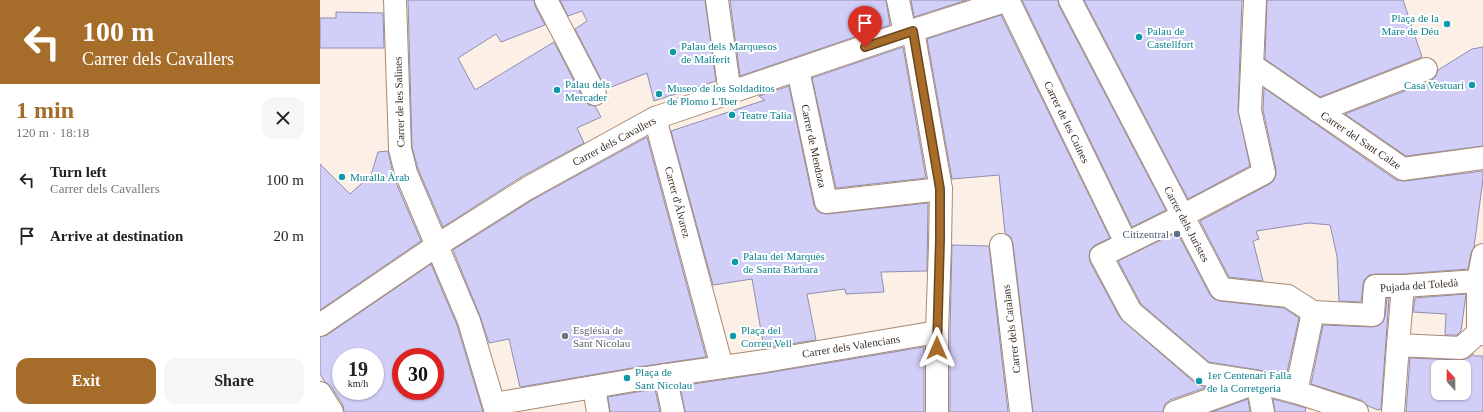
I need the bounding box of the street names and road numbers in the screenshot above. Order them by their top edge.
street label: Carrer de les Salines [391,56,407,148]
street label: Carrer de les Cuines [1042,79,1092,165]
street label: Carrer de Mendoza [799,103,829,189]
street label: Carrer del Sant Calze [1319,109,1404,171]
street label: Carrer dels Cavallers [570,114,658,168]
street label: Carrer d'Álvarez [663,165,693,239]
street label: Carrer dels Juristes [1162,184,1212,264]
street label: Pujada del Toledà [1379,276,1459,294]
street label: Carrer dels Catalans [1000,284,1022,374]
street label: Carrer dels Valencians [801,332,901,360]

